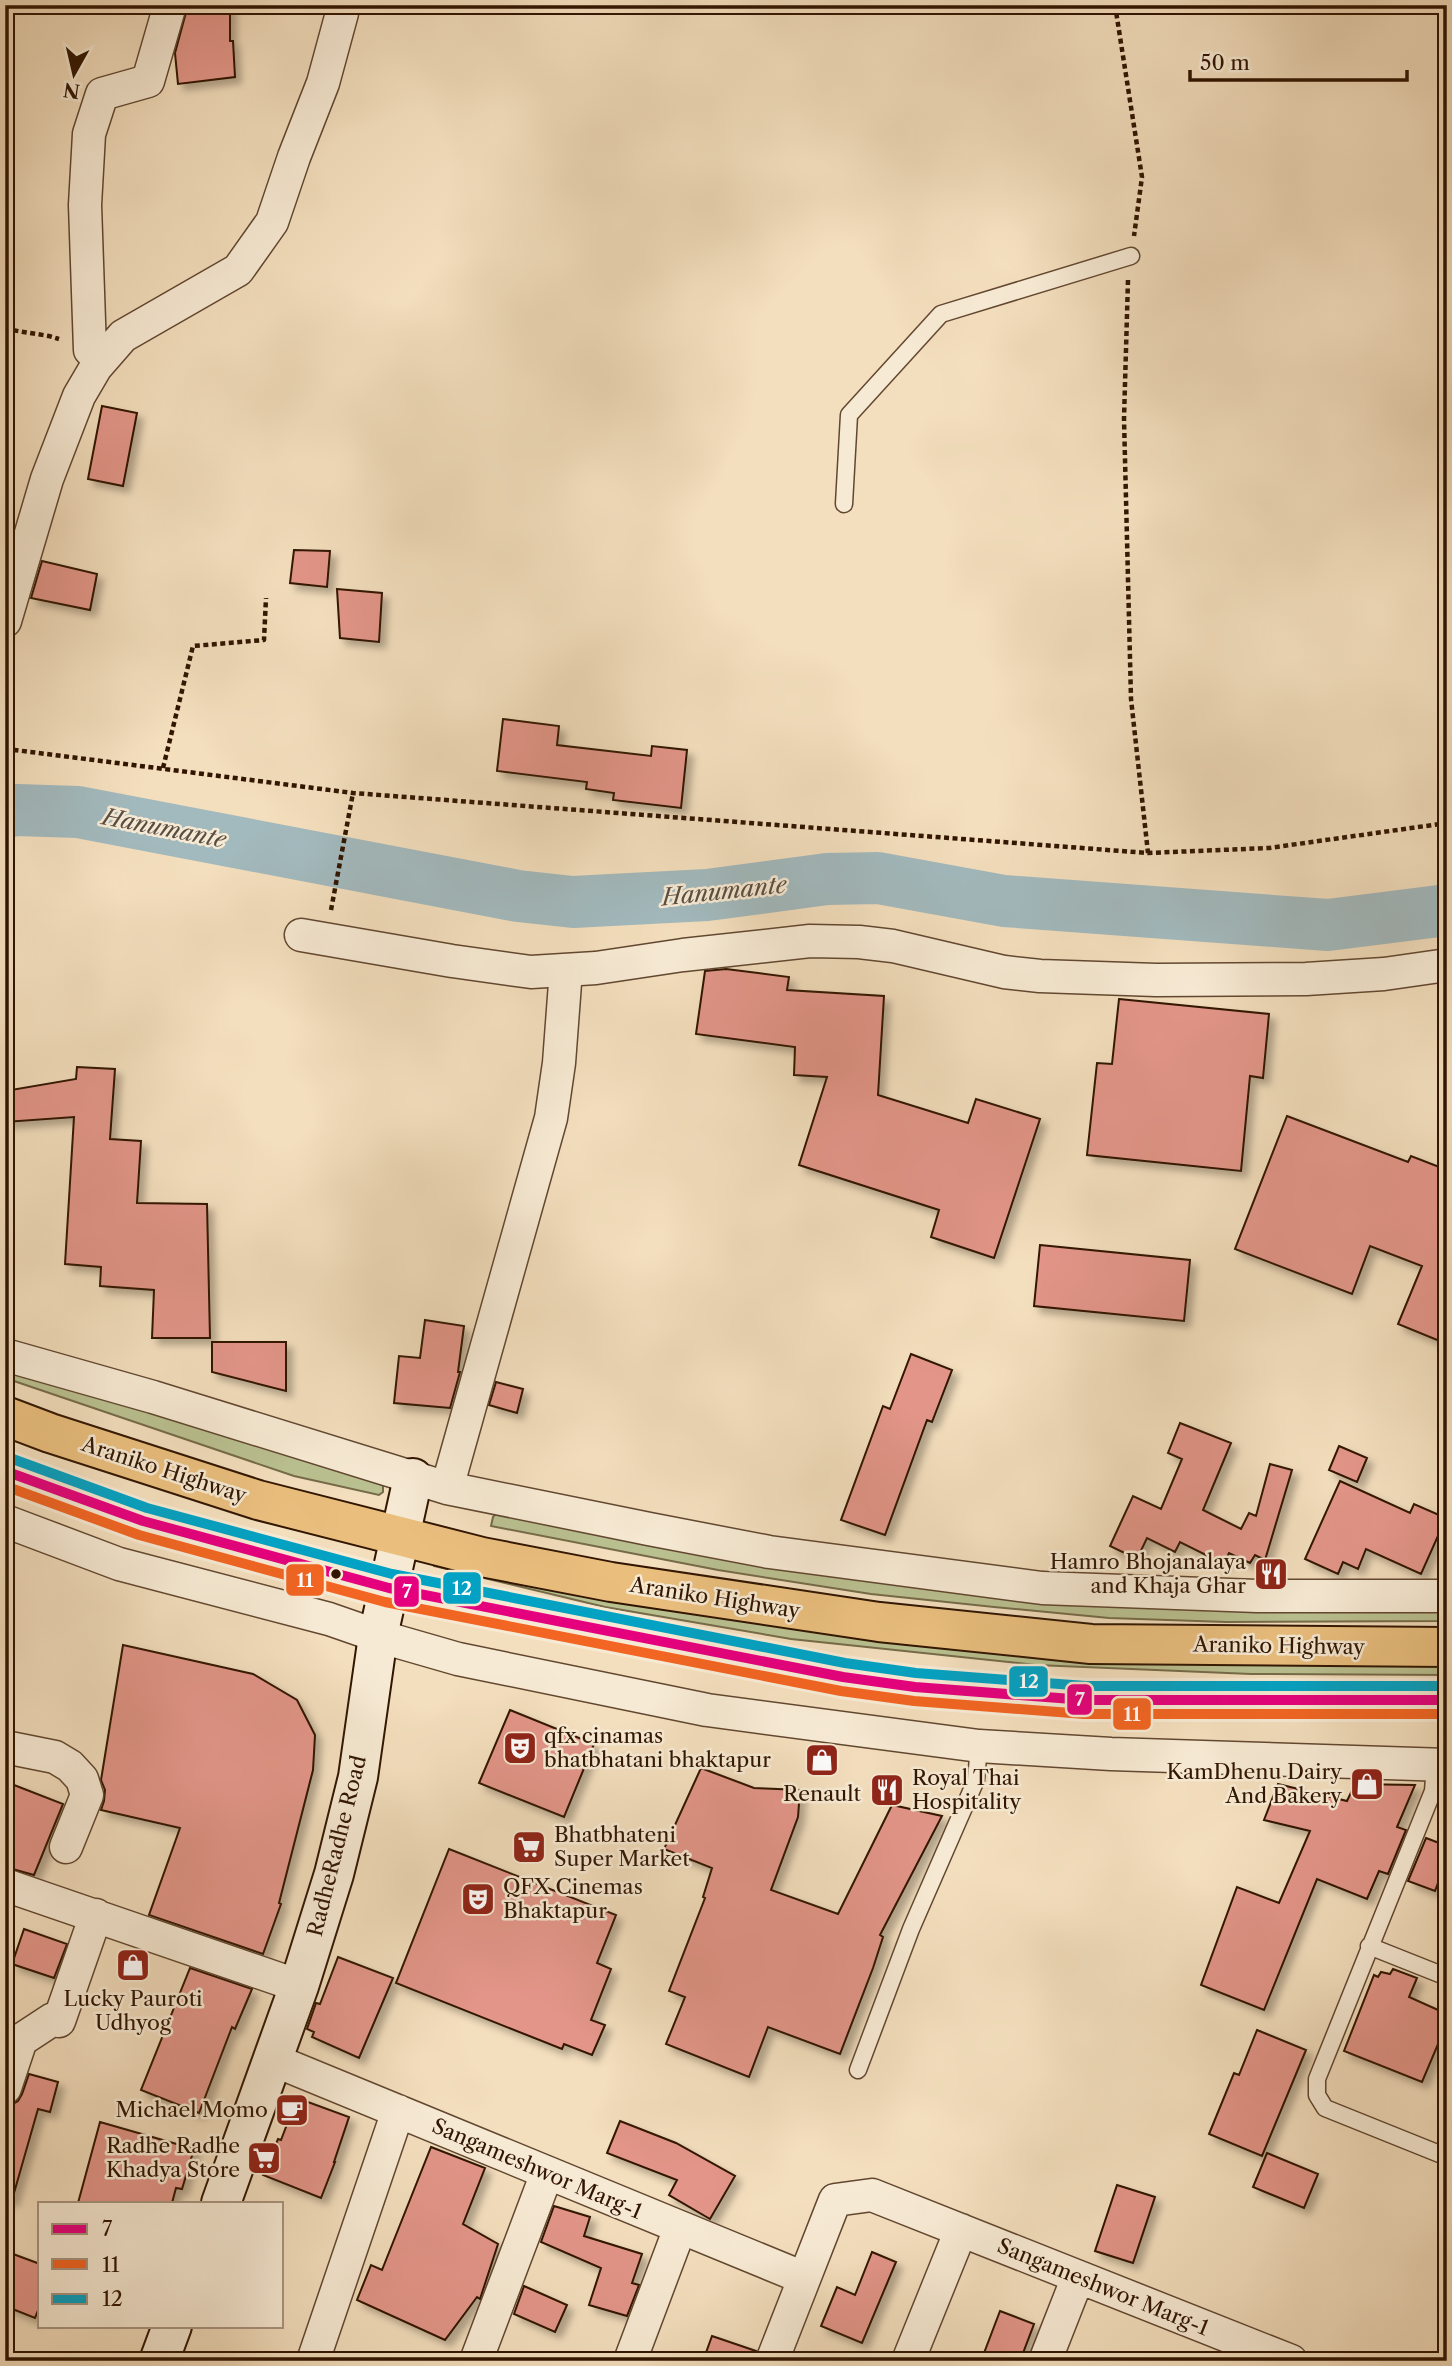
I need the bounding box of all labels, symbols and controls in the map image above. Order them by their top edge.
north arrow [38,38,108,108]
scale bar [1190,38,1406,82]
text: 50 m [1200,50,1250,75]
text: N [62,78,81,103]
water label: Hanumante [98,802,229,854]
water label: Hanumante [658,870,789,912]
street label: Araniko Highway [78,1431,250,1508]
place label: Hamro Bhojanalaya and Khaja Ghar [1050,1549,1247,1598]
restaurant icon: Hamro Bhojanalaya and Khaja Ghar [1252,1555,1290,1593]
line badge: 11 [285,1563,325,1597]
unlabelled marker [329,1567,343,1581]
text: 11 [296,1569,314,1592]
line badge: 12 [442,1571,482,1605]
street label: Araniko Highway [627,1572,802,1623]
line badge: 7 [393,1575,420,1608]
text: 12 [452,1577,472,1600]
text: 7 [402,1580,412,1603]
street label: Araniko Highway [1192,1631,1365,1660]
line badge: 12 [1008,1665,1049,1698]
text: 12 [1019,1670,1039,1693]
line badge: 7 [1066,1683,1093,1716]
text: 7 [1075,1688,1085,1711]
line badge: 11 [1112,1697,1152,1731]
text: 11 [1123,1703,1141,1726]
place label: qfx cinamas bhatbhatani bhaktapur [544,1723,771,1772]
theatre icon: qfx cinamas bhatbhatani bhaktapur [501,1729,539,1767]
shop icon: Renault [803,1741,841,1779]
street label: RadheRadhe Road [302,1753,371,1939]
place label: KamDhenu Dairy And Bakery [1167,1759,1342,1808]
place label: Royal Thai Hospitality [912,1765,1021,1814]
shop icon: KamDhenu Dairy And Bakery [1348,1765,1386,1803]
restaurant icon: Royal Thai Hospitality [868,1771,906,1809]
place label: Renault [783,1781,861,1806]
place label: Bhatbhateni Super Market [554,1822,690,1871]
supermarket icon: Bhatbhateni Super Market [510,1828,548,1866]
place label: QFX Cinemas Bhaktapur [503,1874,643,1923]
theatre icon: QFX Cinemas Bhaktapur [459,1880,497,1918]
shop icon: Lucky Pauroti Udhyog [114,1946,152,1984]
place label: Lucky Pauroti Udhyog [64,1986,203,2035]
cafe icon: Michael Momo [273,2091,311,2129]
place label: Michael Momo [116,2097,268,2122]
street label: Sangameshwor Marg-1 [428,2113,646,2224]
place label: Radhe Radhe Khadya Store [106,2133,240,2182]
supermarket icon: Radhe Radhe Khadya Store [245,2139,283,2177]
legend [38,2202,284,2328]
text: 7 [102,2216,113,2241]
street label: Sangameshwor Marg-1 [994,2233,1213,2340]
text: 11 [102,2252,120,2277]
text: 12 [102,2286,123,2311]

